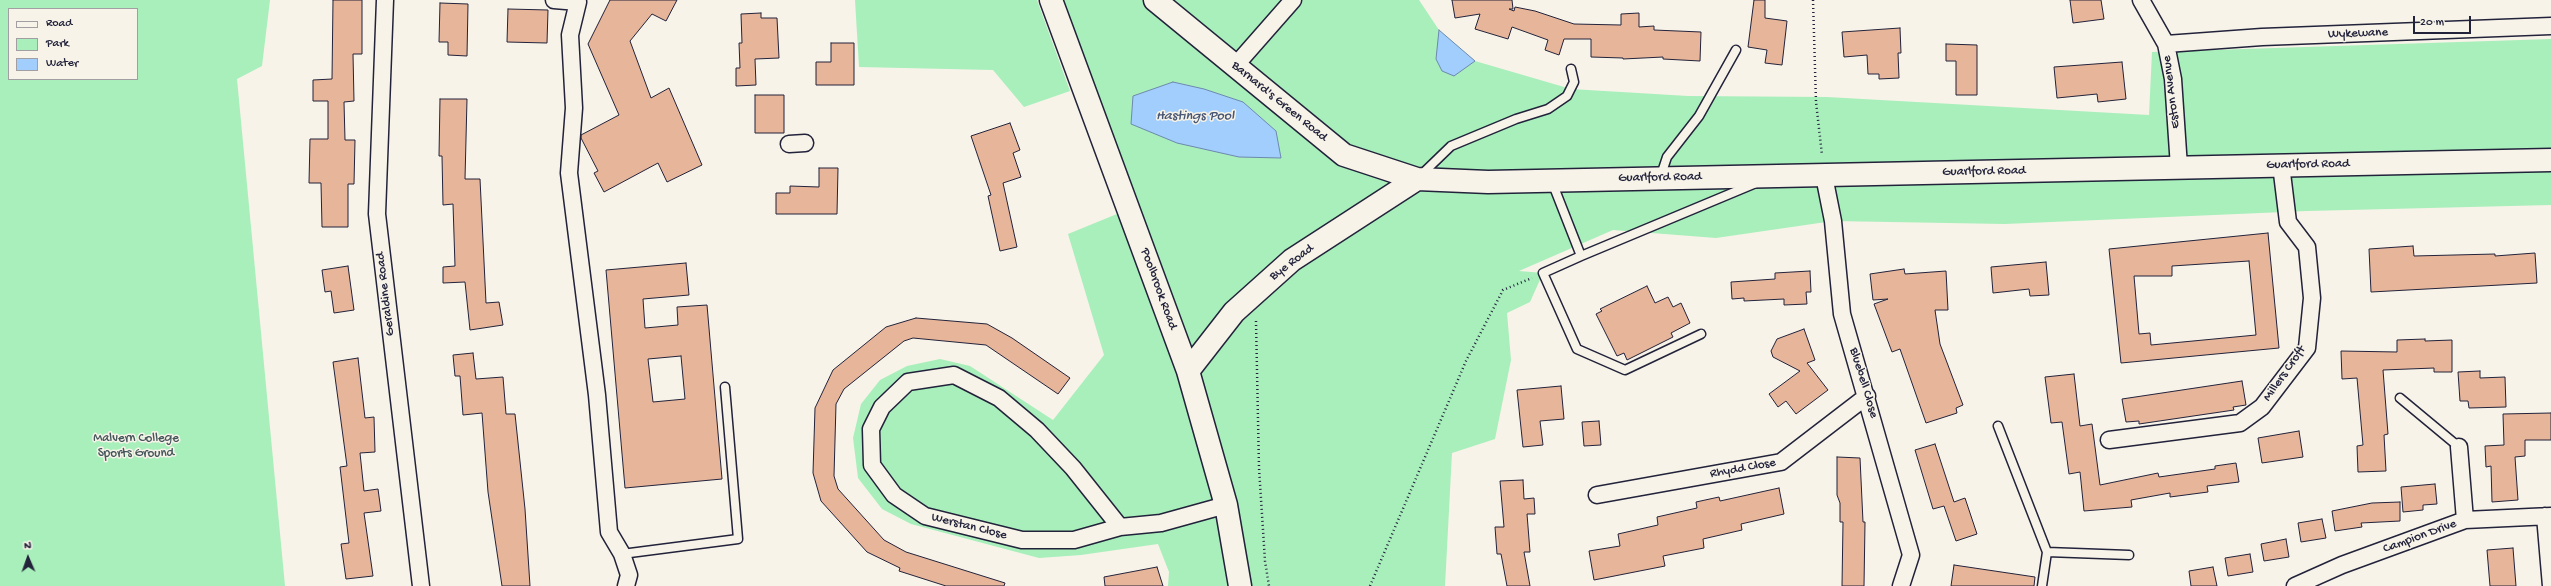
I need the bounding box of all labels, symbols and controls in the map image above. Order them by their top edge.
legend [8,8,138,80]
scale bar [2415,8,2473,34]
text: 20 m [2420,16,2444,30]
text: Road [46,17,72,31]
street label: Wykewane [2328,25,2388,43]
text: Park [46,37,69,51]
street label: Eston Avenue [2160,55,2184,129]
text: Water [46,57,78,71]
street label: Barnard's Green Road [1228,58,1330,146]
water label: Hastings Pool [1156,109,1234,125]
street label: Guarlford Road [2266,156,2350,174]
street label: Guarlford Road [1942,163,2026,181]
street label: Guarlford Road [1618,169,1702,187]
street label: Bye Road [1267,241,1317,285]
street label: Poolbrook Road [1136,246,1180,332]
street label: Geraldine Road [373,251,399,337]
street label: Millers Croft [2260,343,2310,405]
street label: Bluebell Close [1845,346,1881,420]
park label: Malvern College Sports Ground [93,431,179,462]
street label: Rhydd Close [1709,456,1777,482]
street label: Werstan Close [930,510,1008,544]
street label: Campion Drive [2381,516,2459,558]
north arrow [8,538,48,578]
text: N [24,540,31,552]

